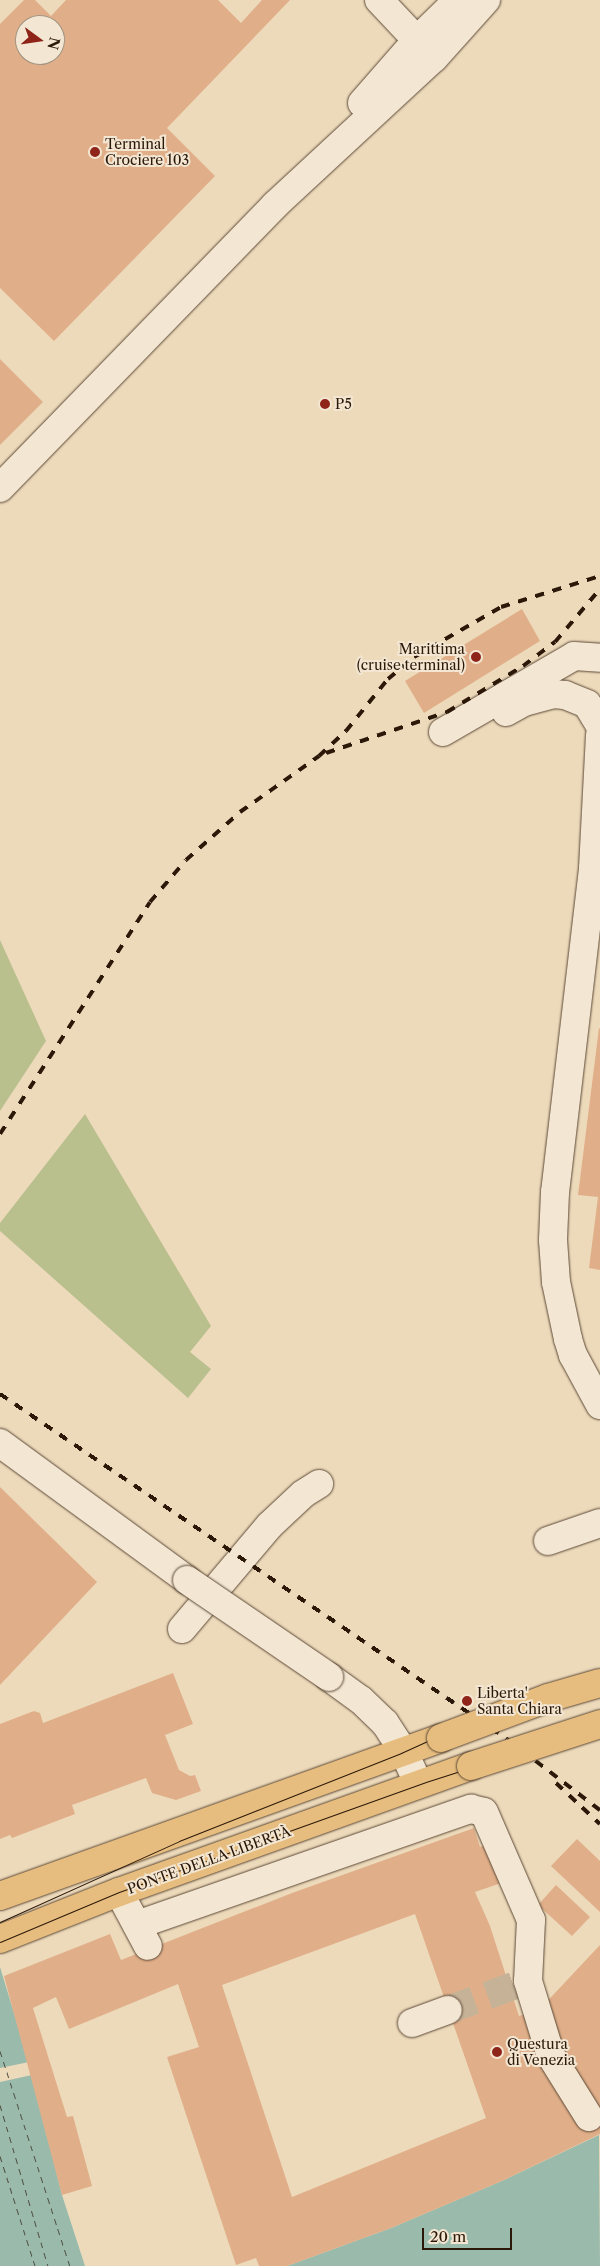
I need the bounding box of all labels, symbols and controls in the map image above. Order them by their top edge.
north arrow [15,15,65,65]
text: N [43,35,64,51]
place label: Terminal Crociere 103 [105,136,189,168]
marker: Terminal Crociere 103 [89,146,101,158]
place label: P5 [335,396,352,412]
marker: P5 [319,398,331,410]
place label: Marittima (cruise terminal) [357,641,465,674]
marker: Marittima (cruise terminal) [469,650,483,664]
place label: Liberta' Santa Chiara [477,1685,562,1718]
marker: Liberta' Santa Chiara [461,1695,473,1707]
street label: PONTE DELLA LIBERTÀ [125,1823,293,1897]
place label: Questura di Venezia [507,2036,576,2068]
marker: Questura di Venezia [491,2046,503,2058]
scale bar [425,2218,515,2250]
text: 20 m [430,2227,466,2246]

